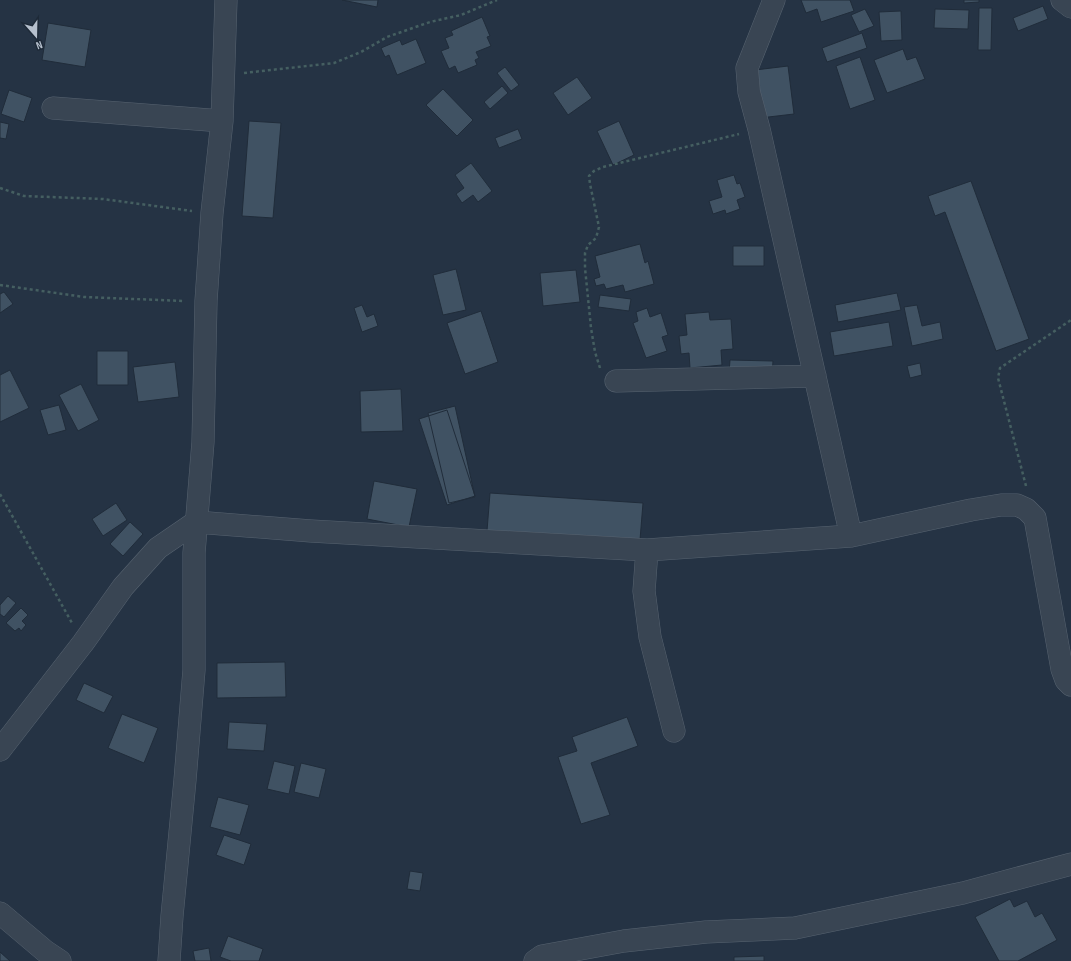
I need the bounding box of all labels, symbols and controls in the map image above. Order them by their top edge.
north arrow [16,16,56,56]
text: N [34,38,44,52]

